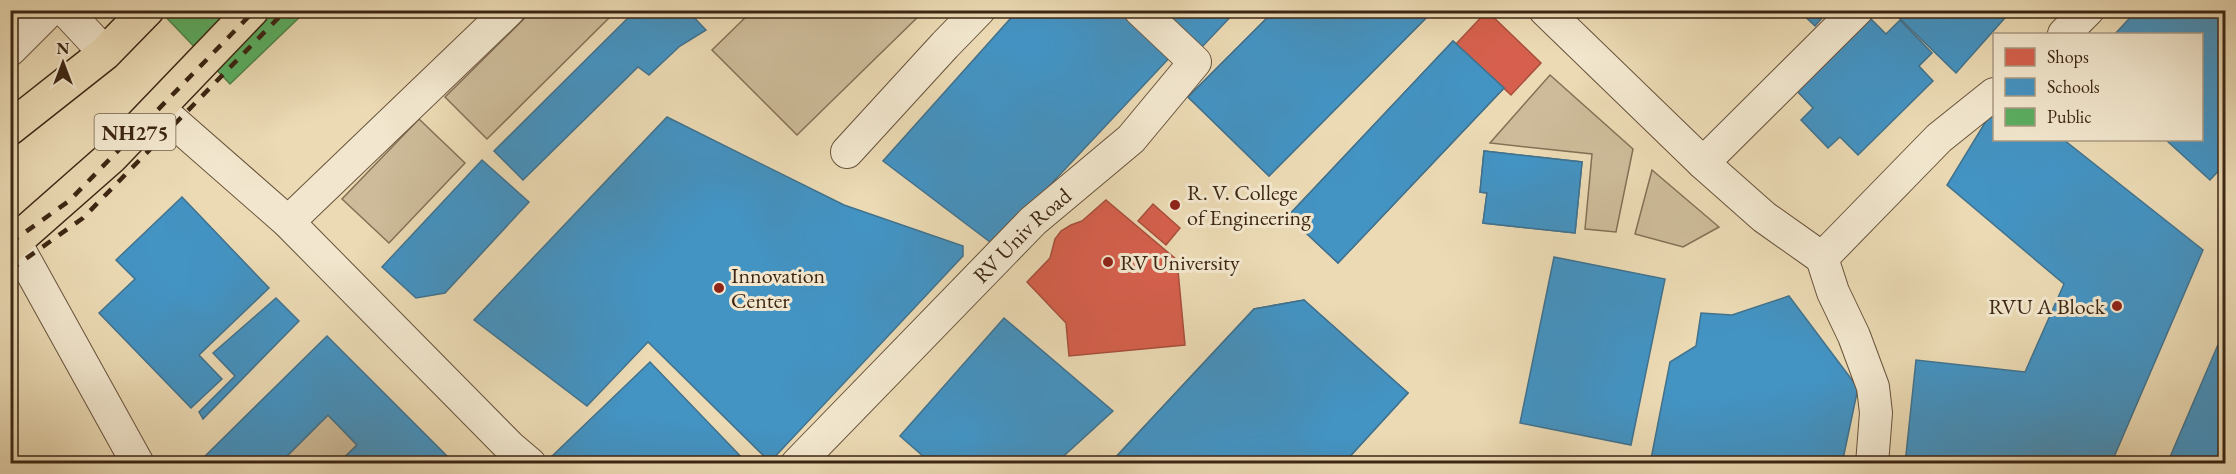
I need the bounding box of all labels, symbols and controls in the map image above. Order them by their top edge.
north arrow [33,33,93,93]
legend [1993,33,2203,141]
text: N [57,38,70,59]
text: Shops [2047,45,2089,68]
text: Schools [2047,75,2100,98]
text: Public [2047,105,2091,128]
road number: NH275 [94,114,176,150]
place label: R. V. College of Engineering [1187,178,1311,232]
street label: RV Univ Road [966,180,1078,289]
marker: R. V. College of Engineering [1168,198,1182,212]
place label: RV University [1120,248,1240,277]
marker: RV University [1101,255,1115,269]
place label: Innovation Center [731,261,826,315]
marker: Innovation Center [712,281,726,295]
place label: RVU A Block [1988,292,2106,321]
marker: RVU A Block [2110,299,2124,313]

